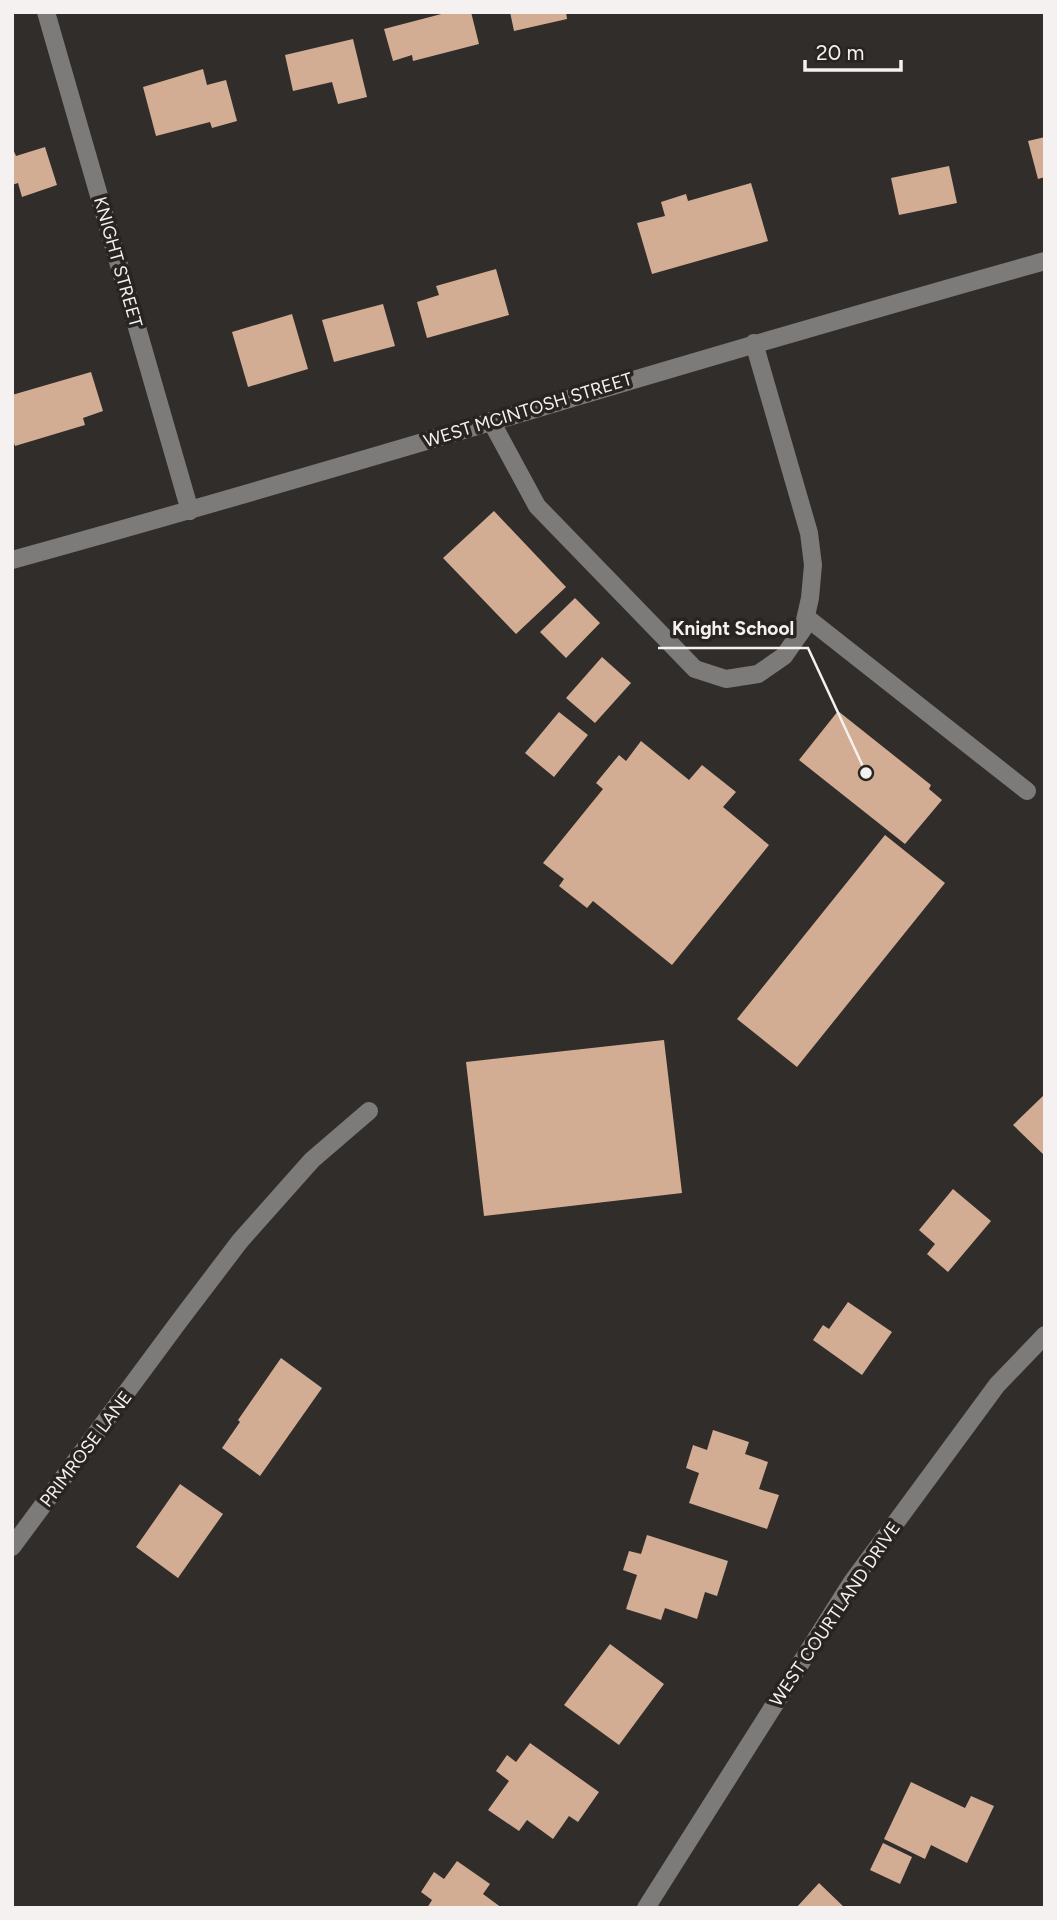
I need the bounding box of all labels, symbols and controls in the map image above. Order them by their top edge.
scale bar [805,28,901,72]
text: 20 m [816,40,864,65]
street label: KNIGHT STREET [89,194,147,330]
street label: WEST MCINTOSH STREET [421,368,635,452]
callout: Knight School [658,608,808,648]
text: Knight School [672,617,794,640]
street label: PRIMROSE LANE [35,1387,137,1511]
street label: WEST COURTLAND DRIVE [765,1517,905,1711]

